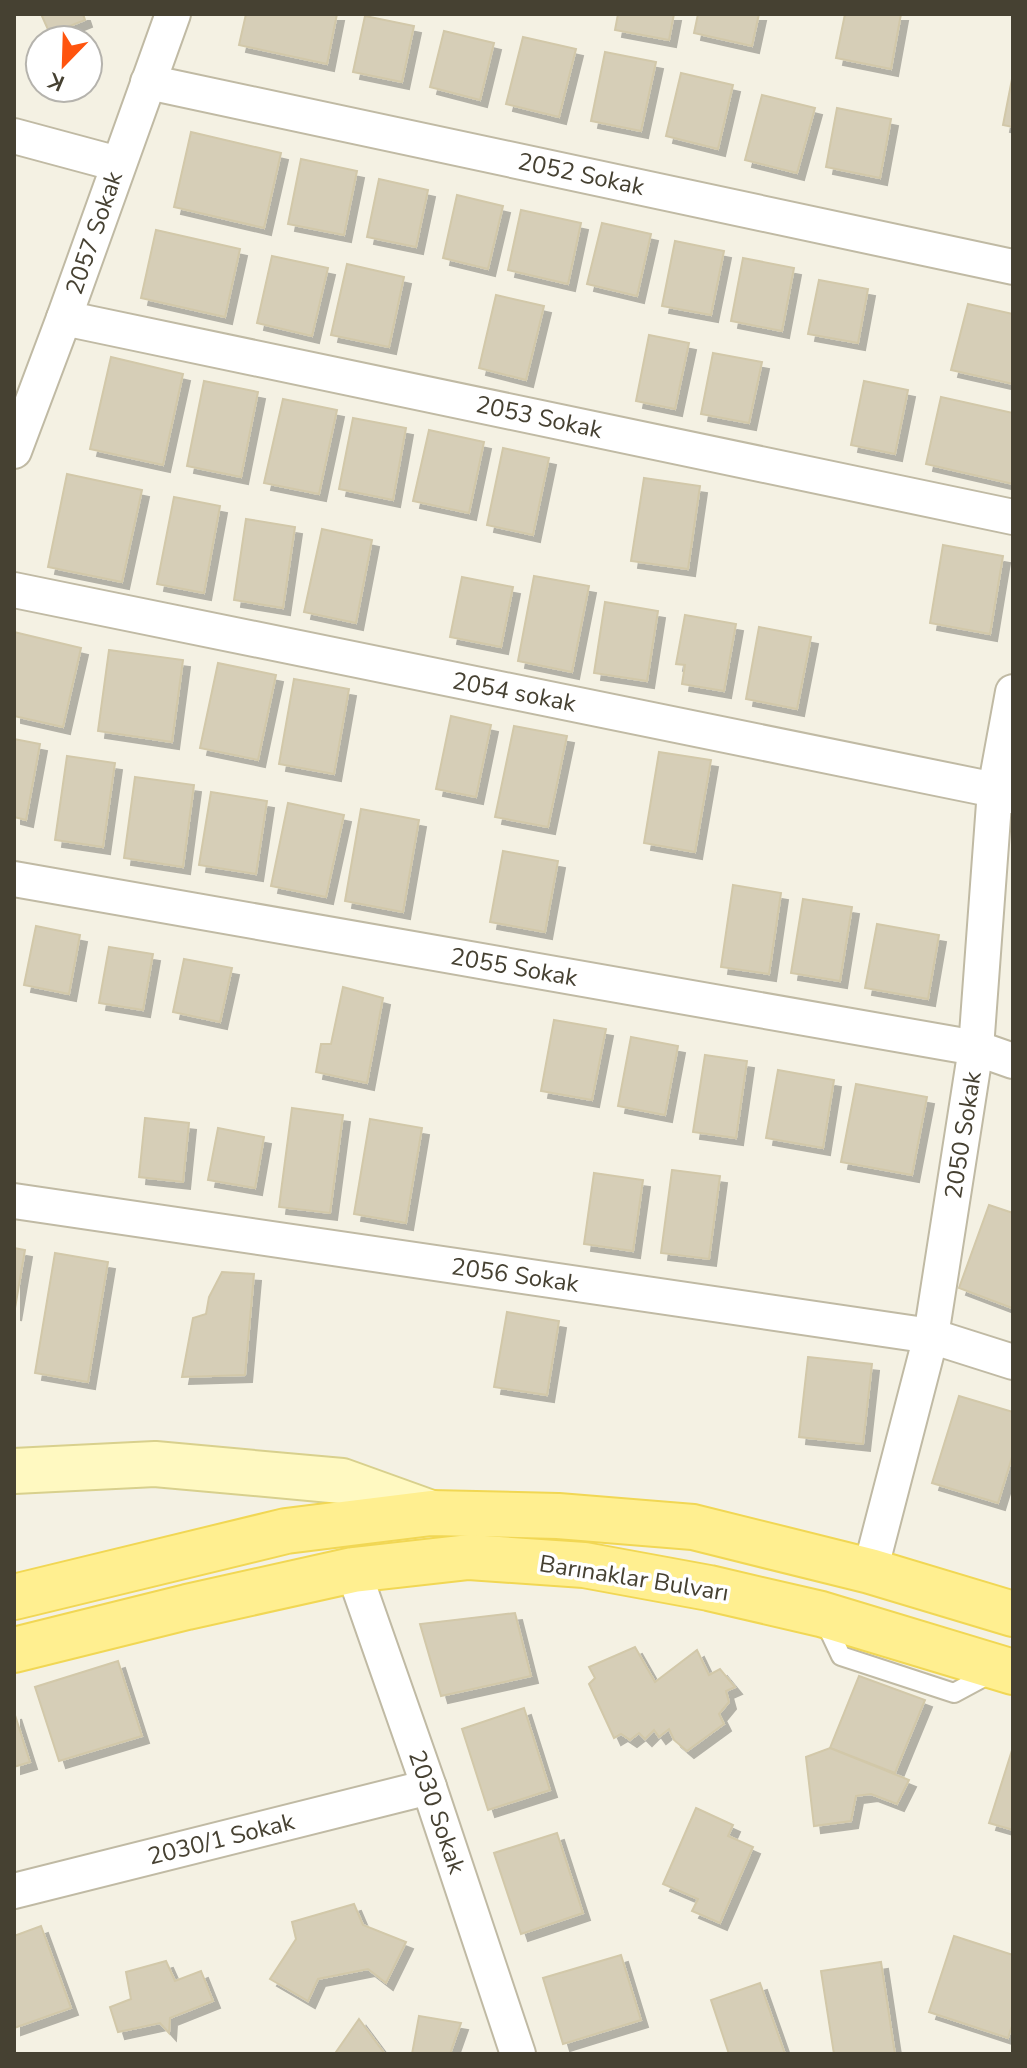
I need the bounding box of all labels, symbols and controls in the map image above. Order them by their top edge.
north arrow [24,24,104,104]
text: K [43,64,69,98]
street label: 2052 Sokak [515,145,648,203]
street label: 2057 Sokak [58,166,130,299]
street label: 2053 Sokak [473,388,606,446]
street label: 2054 sokak [449,664,580,720]
street label: 2055 Sokak [448,940,581,994]
street label: 2050 Sokak [937,1068,989,1201]
street label: 2056 Sokak [449,1250,582,1300]
street label: Barınaklar Bulvarı [537,1547,731,1609]
street label: 2030 Sokak [401,1746,473,1879]
street label: 2030/1 Sokak [145,1805,298,1873]

